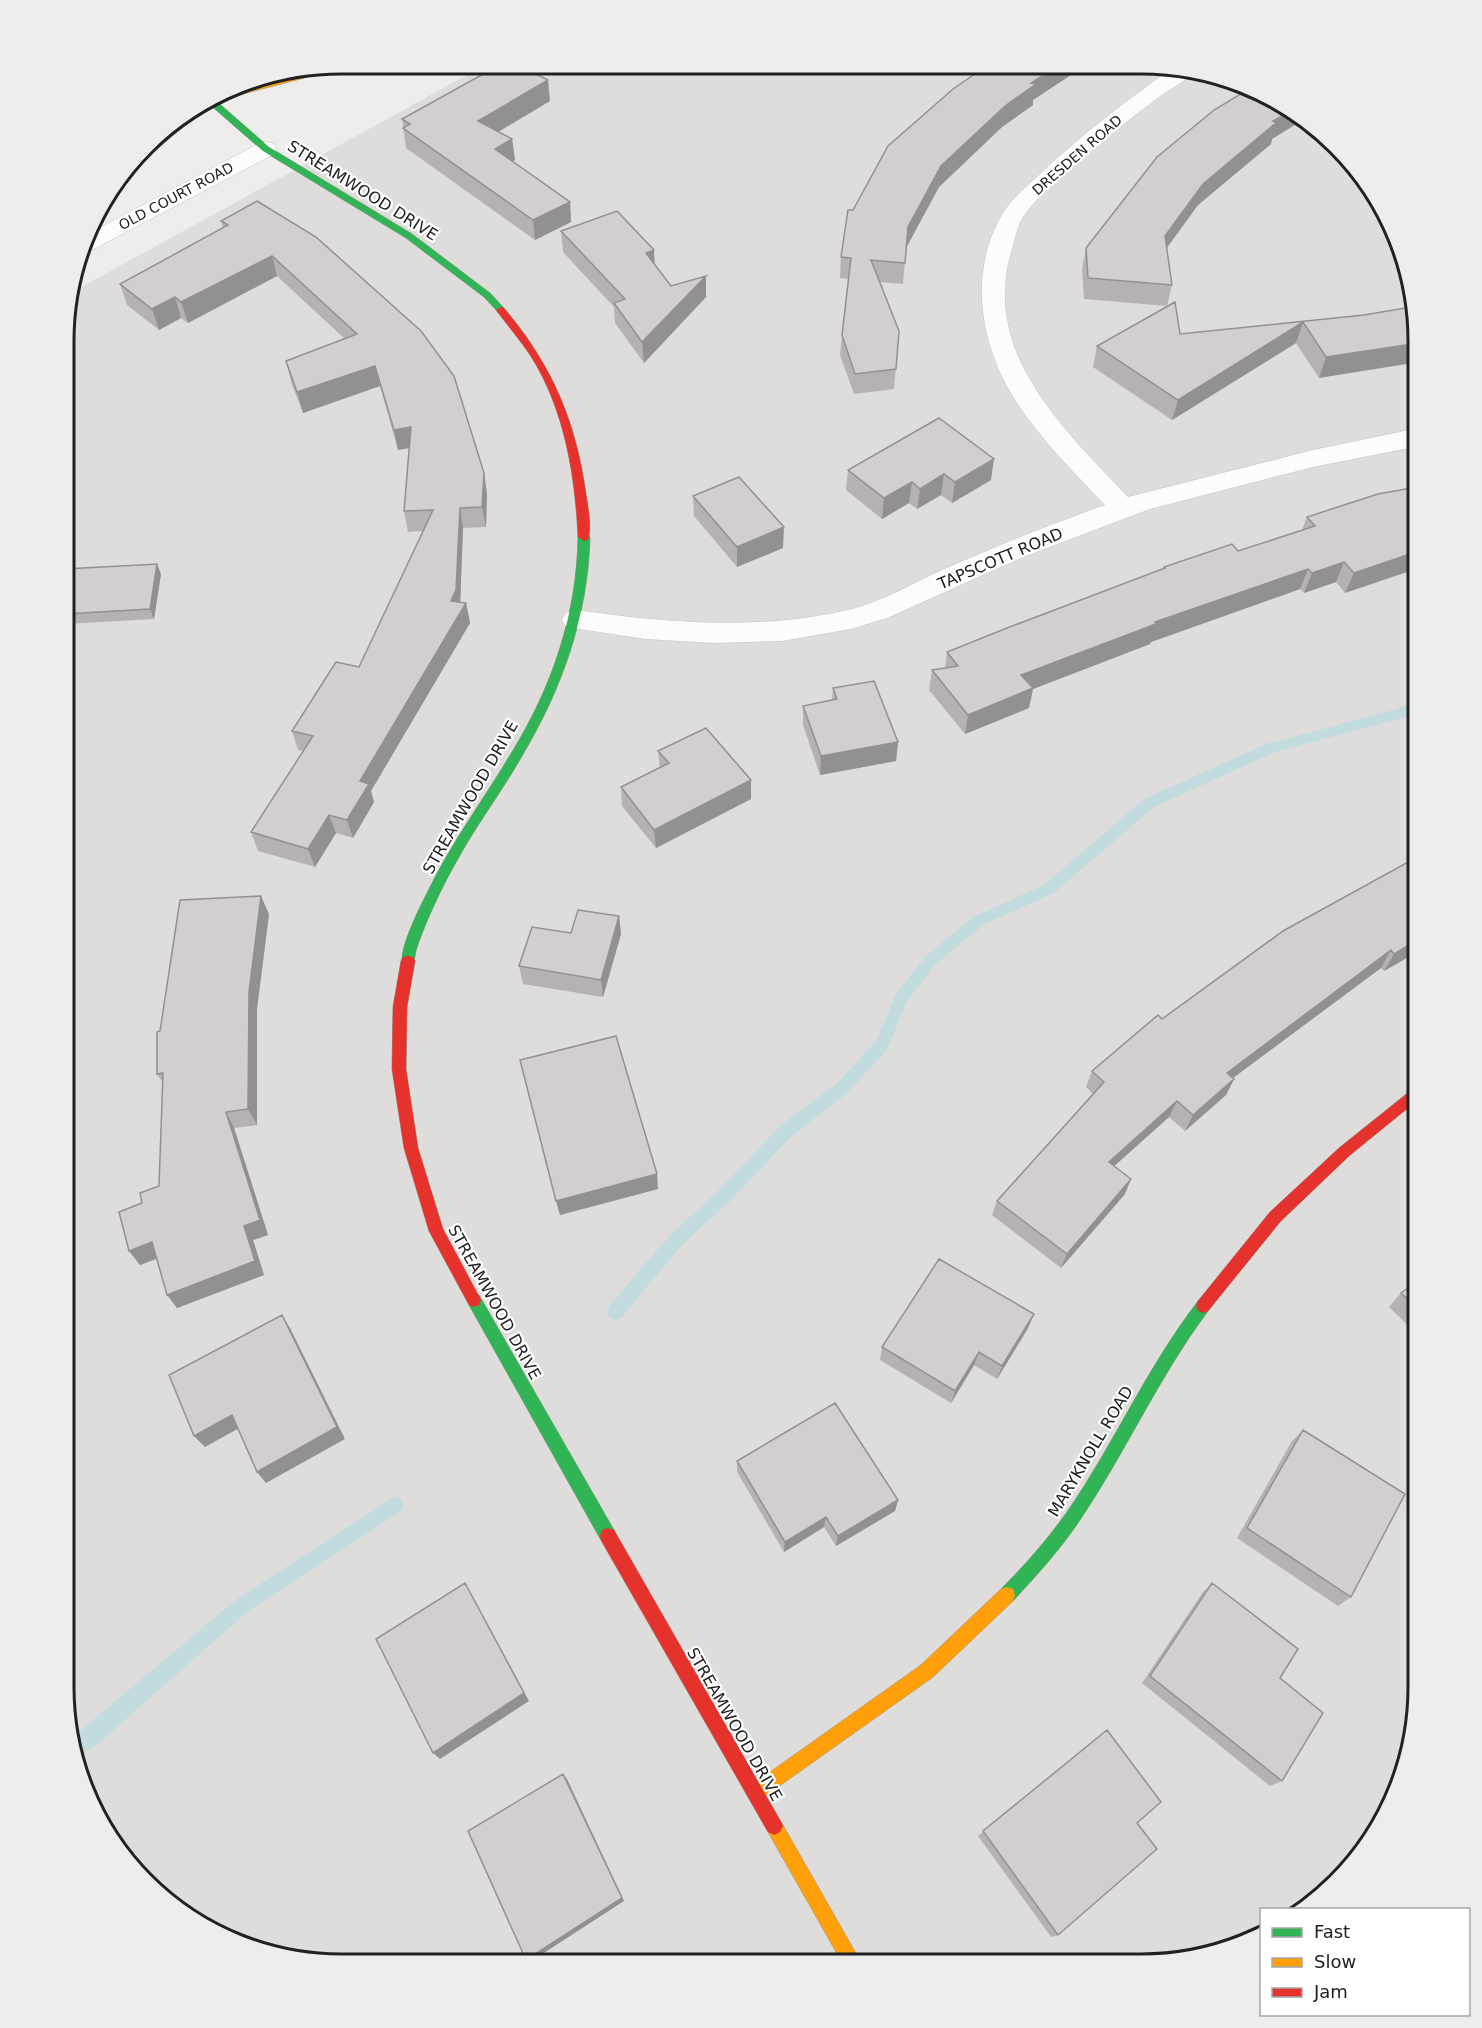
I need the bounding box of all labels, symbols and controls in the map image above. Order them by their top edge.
street label: DRESDEN ROAD [1029,112,1125,198]
street label: STREAMWOOD DRIVE [284,136,441,244]
street label: OLD COURT ROAD [116,159,236,233]
street label: TAPSCOTT ROAD [934,524,1066,594]
street label: STREAMWOOD DRIVE [419,717,522,877]
street label: STREAMWOOD DRIVE [444,1222,545,1383]
street label: MARYKNOLL ROAD [1044,1382,1137,1520]
street label: STREAMWOOD DRIVE [683,1644,786,1804]
legend [1260,1908,1470,2016]
text: Fast [1314,1921,1350,1942]
text: Slow [1314,1951,1356,1972]
text: Jam [1313,1981,1348,2002]

